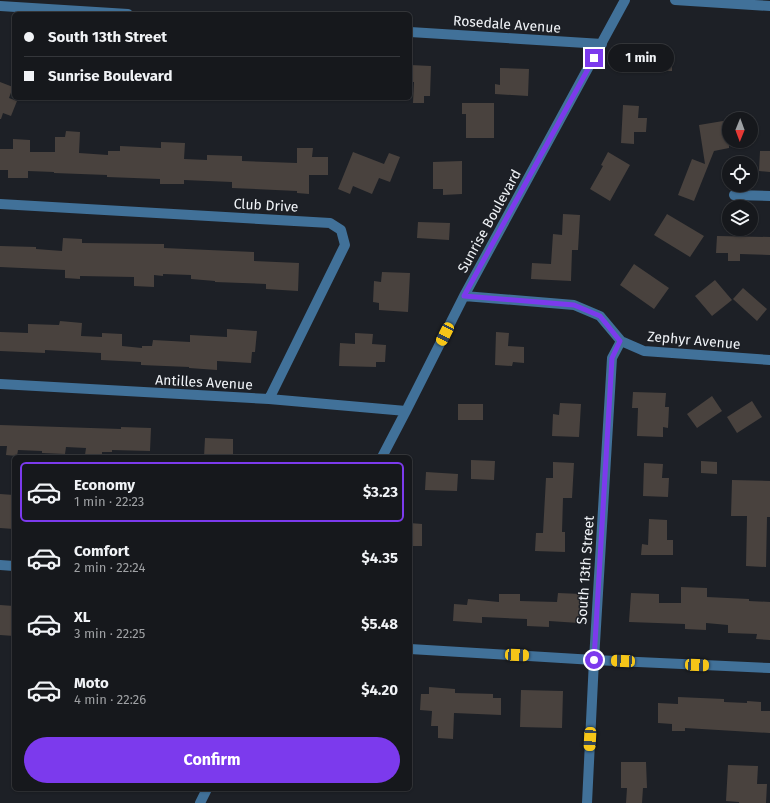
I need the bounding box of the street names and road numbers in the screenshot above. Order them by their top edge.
street label: Rosedale Avenue [452,12,562,37]
street label: Sunrise Boulevard [454,167,525,276]
street label: Club Drive [233,195,299,216]
street label: Zephyr Avenue [647,328,741,353]
street label: Antilles Avenue [155,371,253,394]
street label: South 13th Street [573,514,598,625]

